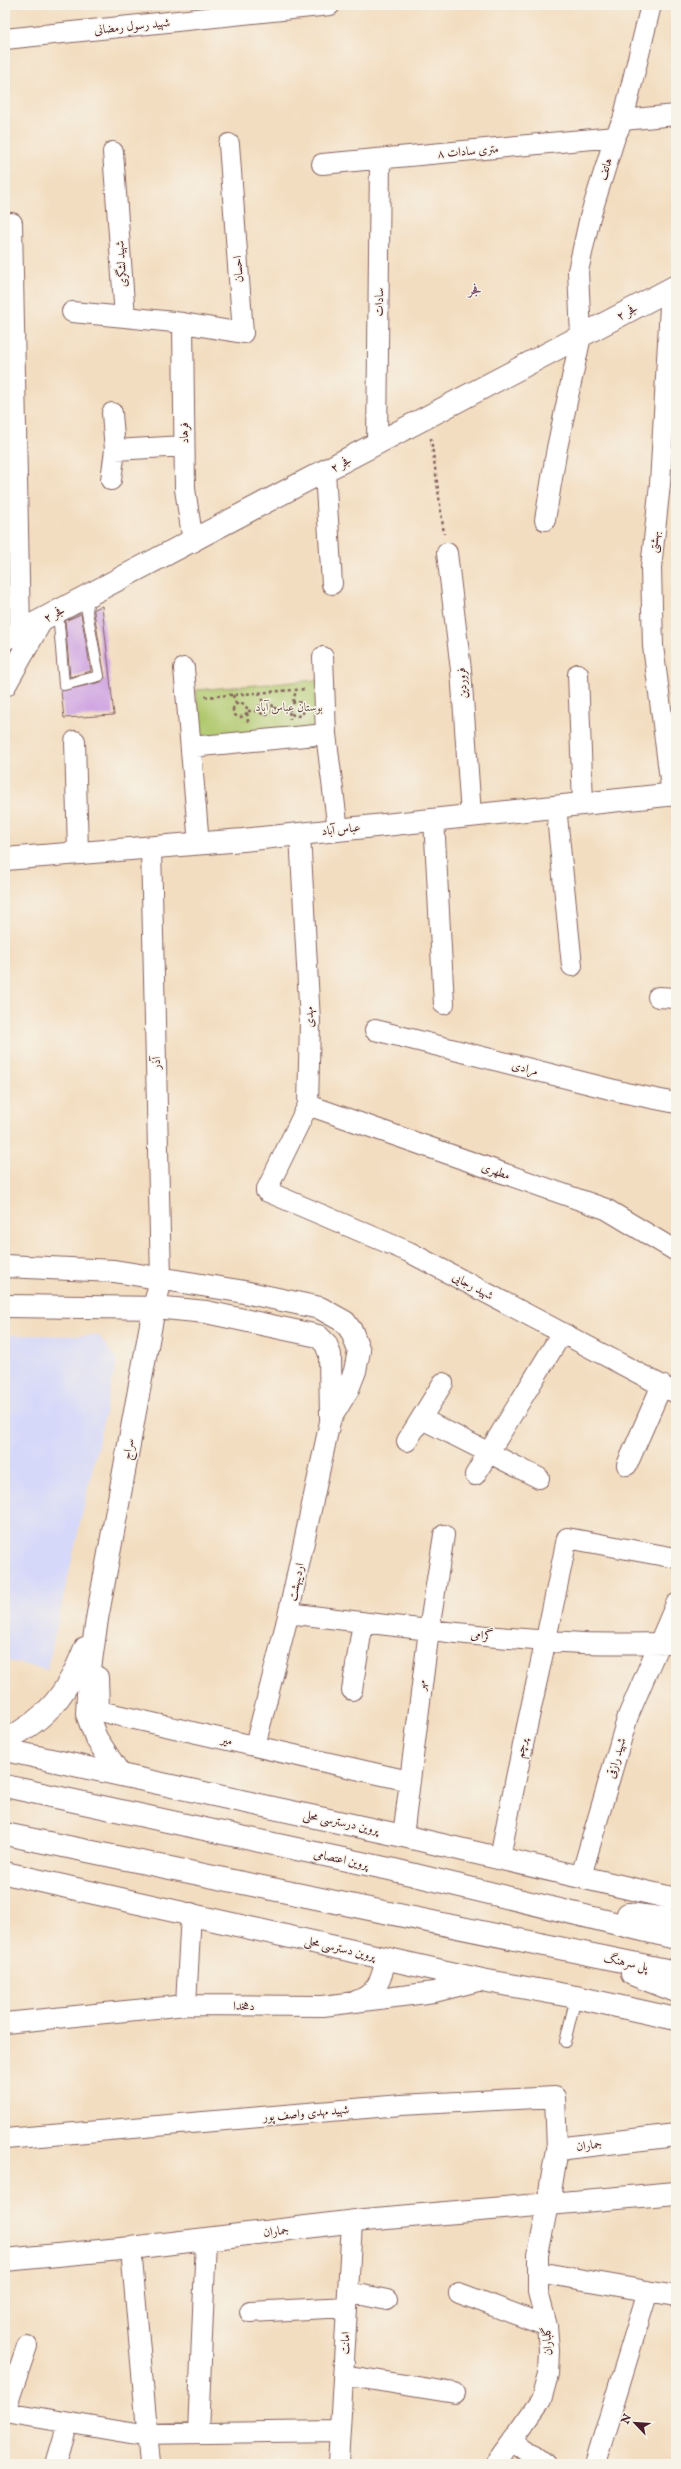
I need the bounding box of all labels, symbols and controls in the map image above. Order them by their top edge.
street label: شهید رسول رمضانی [93,15,171,38]
street label: ۸ متری سادات [437,141,499,162]
street label: هاتف [595,156,616,182]
street label: شهید لشگری [112,240,131,288]
street label: احسان [230,255,247,283]
district label: فجر [467,282,482,299]
street label: سادات [372,287,387,316]
street label: فجر ۲ [614,301,640,324]
street label: فرهاد [177,422,192,444]
street label: فجر ۲ [328,453,354,476]
street label: بهشتی [646,530,664,554]
street label: فجر ۲ [41,603,67,626]
street label: فروردین [454,667,471,699]
park label: بوستان عباس آباد [255,699,323,715]
street label: عباس آباد [321,819,361,839]
street label: مهدی [302,1006,317,1028]
street label: آذر [148,1055,164,1071]
street label: مرادی [510,1058,540,1080]
street label: مطهری [480,1160,512,1183]
street label: شهید رجایی [450,1269,496,1304]
street label: سراج [119,1437,141,1461]
street label: اردیبهشت [285,1561,308,1602]
street label: گرامی [470,1626,494,1644]
street label: مهر [413,1678,430,1693]
street label: میر [218,1731,234,1749]
street label: پرچم [512,1735,534,1760]
street label: شهید رازقی [604,1736,629,1780]
street label: پروین درسترسی محلی [302,1807,382,1839]
street label: پروین اعتصامی [312,1846,371,1873]
street label: پروین دسترسی محلی [303,1933,379,1965]
street label: پل سرهنگ [602,1949,651,1976]
street label: دهخدا [233,1999,255,2014]
street label: شهید مهدی واصف پور [261,2102,350,2126]
street label: جماران [575,2136,603,2155]
street label: جماران [262,2222,290,2241]
street label: گلباران [538,2326,556,2356]
street label: امانت [337,2331,354,2355]
north arrow [615,2403,655,2443]
text: N [618,2411,635,2427]

